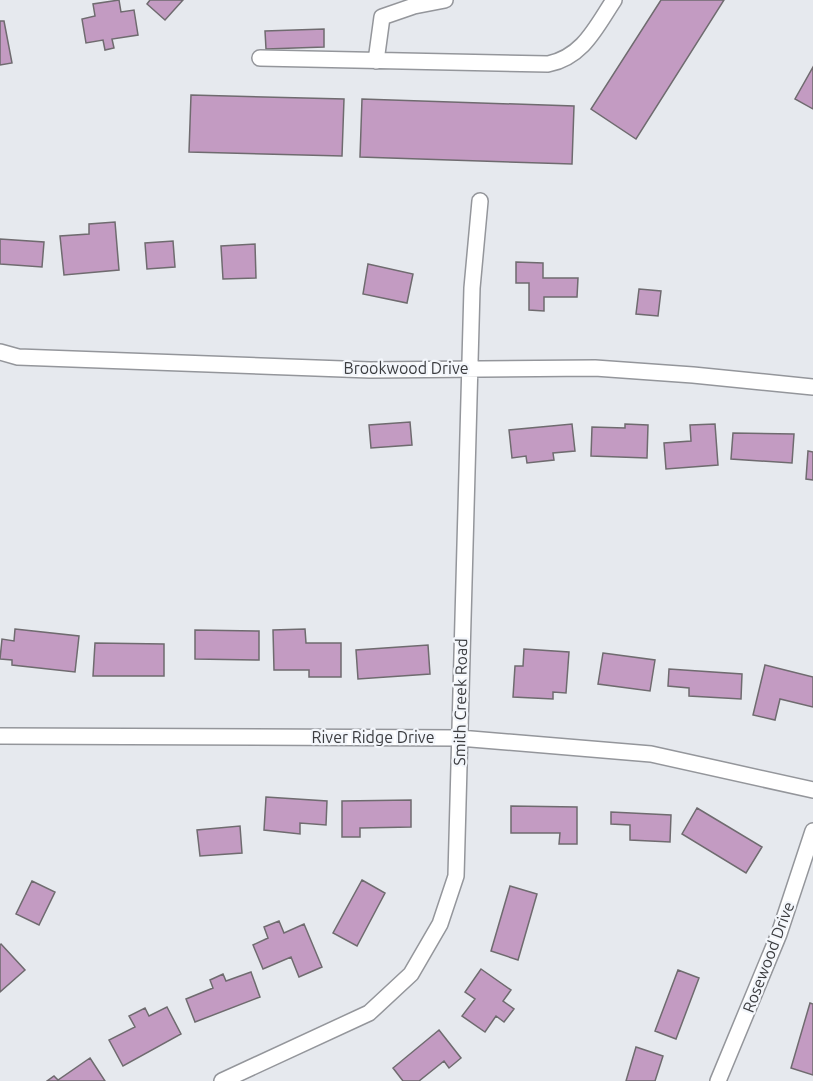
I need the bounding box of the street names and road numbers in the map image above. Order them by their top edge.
street label: Brookwood Drive [343,359,469,377]
street label: Smith Creek Road [450,638,470,766]
street label: River Ridge Drive [312,728,434,746]
street label: Rosewood Drive [739,899,797,1015]

